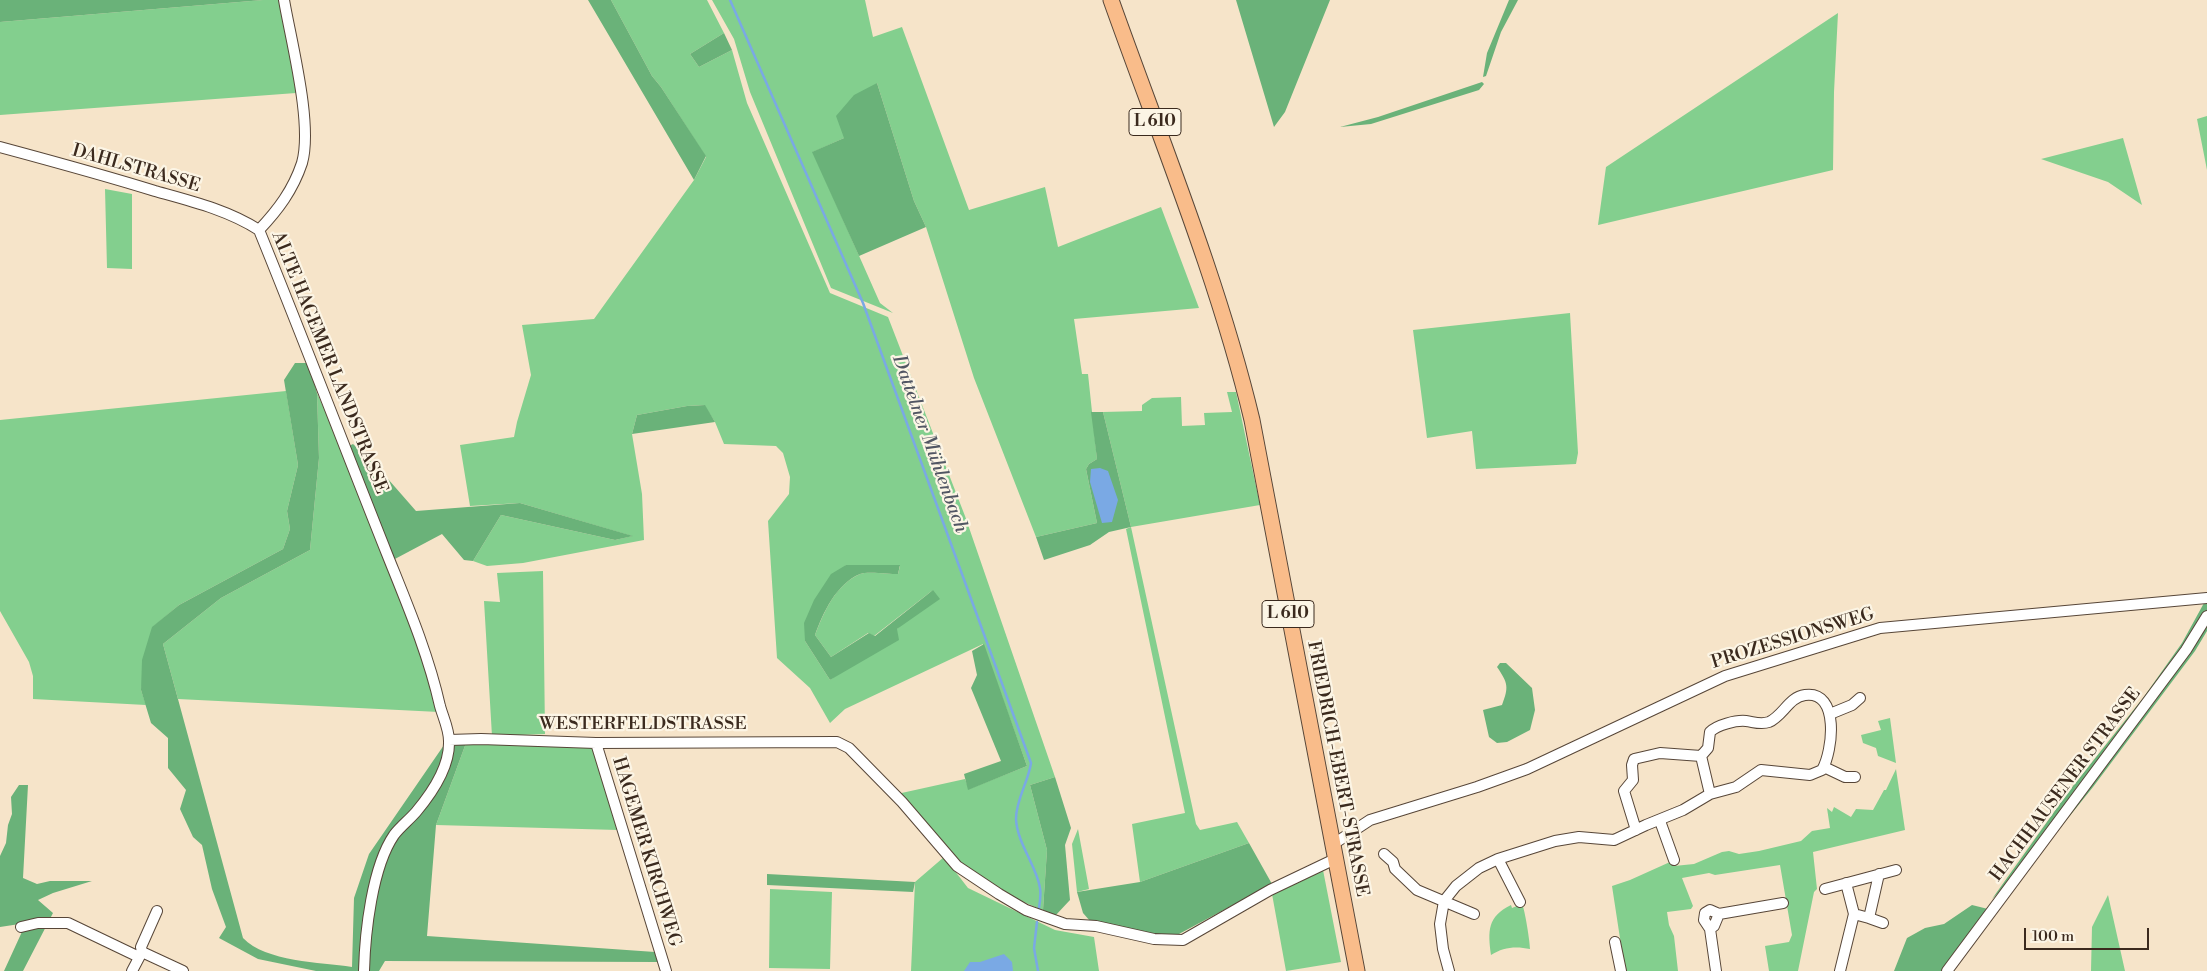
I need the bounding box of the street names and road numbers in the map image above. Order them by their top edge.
road number: L 610 [1129,108,1181,136]
street label: DAHLSTRASSE [69,140,203,198]
street label: ALTE HAGEMER LANDSTRASSE [266,229,392,497]
road number: L 610 [1262,600,1314,628]
street label: PROZESSIONSWEG [1709,604,1877,674]
street label: FRIEDRICH-EBERT-STRASSE [1302,639,1372,899]
street label: HACHHAUSENER STRASSE [1986,684,2146,886]
street label: WESTERFELDSTRASSE [539,714,747,736]
street label: HAGEMER KIRCHWEG [607,755,685,949]

